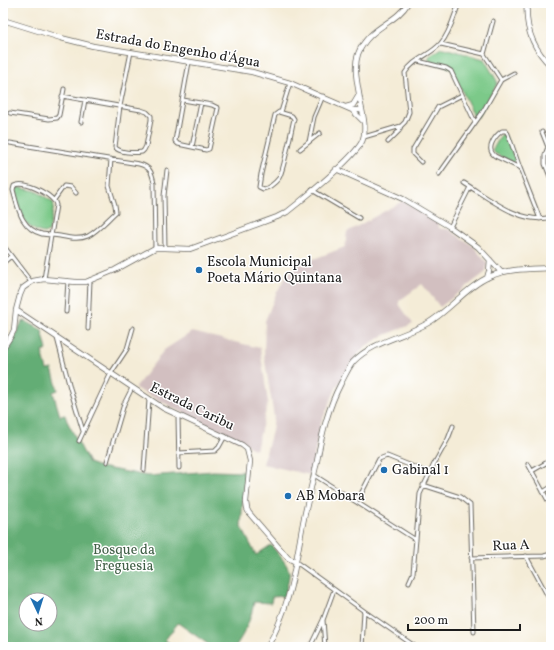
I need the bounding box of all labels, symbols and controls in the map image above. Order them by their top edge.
street label: Estrada do Engenho d'Água [94,25,262,73]
place label: Escola Municipal Poeta Mário Quintana [207,253,342,288]
marker: Escola Municipal Poeta Mário Quintana [194,265,204,275]
street label: Estrada Caribu [147,378,237,436]
place label: Gabinal 1 [392,461,449,480]
marker: Gabinal 1 [379,465,389,475]
place label: AB Mobara [296,487,365,506]
marker: AB Mobara [283,491,293,501]
street label: Rua A [492,536,530,556]
park label: Bosque da Freguesia [93,541,155,576]
north arrow [18,592,58,632]
scale bar [408,606,520,632]
text: N [34,613,43,628]
text: 200 m [414,613,448,629]

